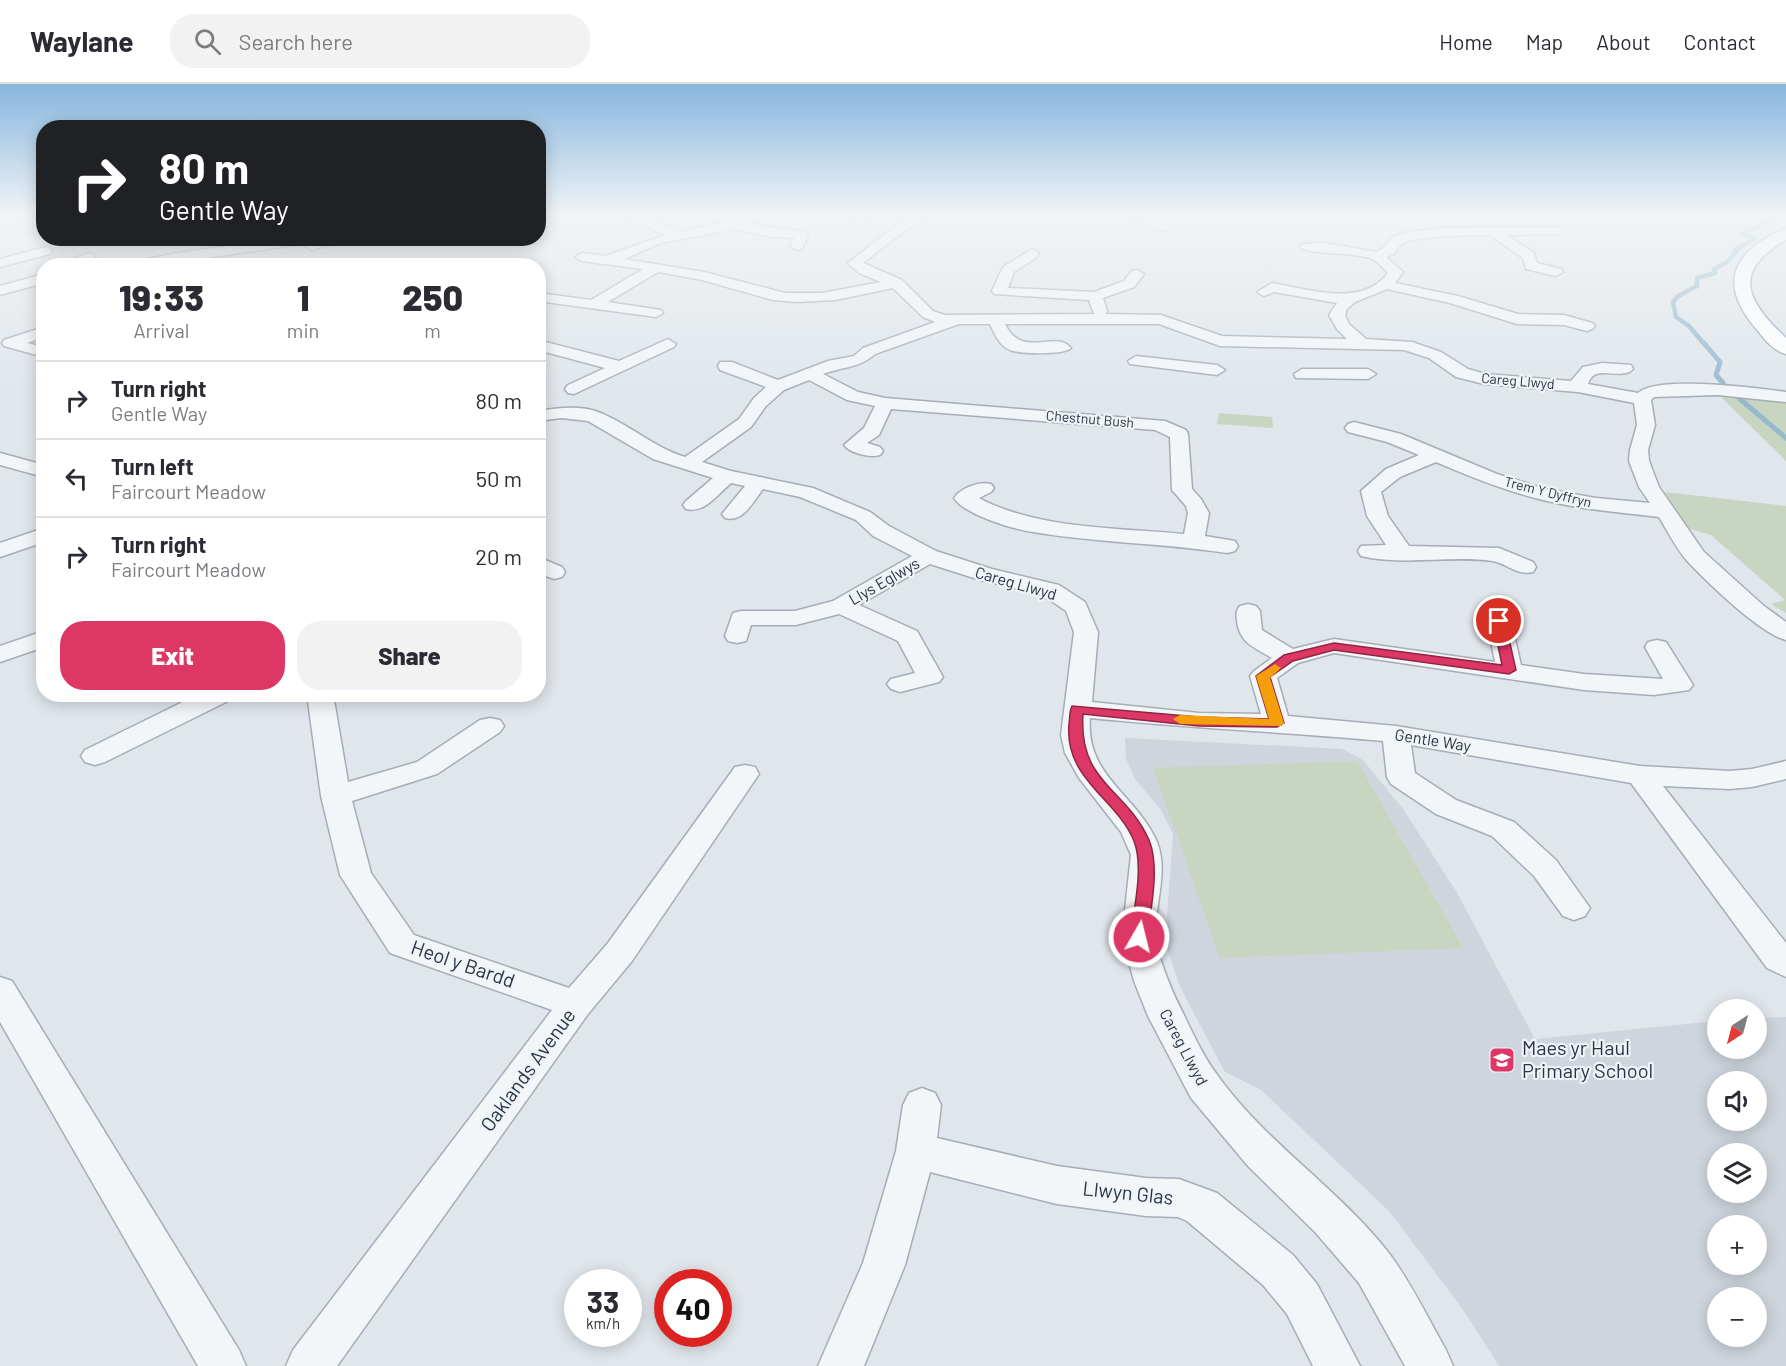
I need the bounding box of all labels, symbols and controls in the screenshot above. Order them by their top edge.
search box [170,14,590,68]
text: Waylane [30,24,134,58]
icon: search [191,25,224,58]
text: Search here [239,28,353,54]
text: Home [1439,29,1493,54]
text: Map [1526,29,1563,54]
text: About [1596,29,1651,54]
text: Contact [1684,29,1756,54]
text: 80 m [159,142,249,192]
icon: right [60,144,138,222]
text: Gentle Way [159,193,289,225]
text: 19:33 [119,275,204,318]
text: 1 [297,275,309,318]
text: 250 [402,275,463,318]
text: Arrival [133,318,189,342]
text: min [287,318,319,342]
text: m [424,318,441,342]
street label: Careg Llwyd [1481,369,1555,392]
text: Turn right [111,375,206,401]
icon: right [60,384,93,417]
text: 80 m [476,387,522,413]
text: Gentle Way [111,401,207,425]
street label: Chestnut Bush [1045,406,1135,431]
text: Turn left [111,453,194,479]
icon: left [60,462,93,495]
text: 50 m [476,465,522,491]
street label: Trem Y Dyffryn [1503,472,1593,511]
text: Faircourt Meadow [111,479,266,503]
text: Turn right [111,531,206,557]
icon: right [60,540,93,573]
text: 20 m [475,543,522,569]
street label: Llys Eglwys [845,553,923,608]
text: Faircourt Meadow [111,557,266,581]
street label: Careg Llwyd [973,562,1059,603]
pin [1473,595,1524,646]
icon: arrive [1482,604,1515,637]
button: Exit [60,621,285,690]
button: Share [297,621,522,690]
street label: Gentle Way [1394,724,1473,755]
position arrow [1107,905,1171,969]
street label: Heol y Bardd [408,934,518,992]
north arrow [1707,999,1767,1059]
map controls [1707,999,1767,1347]
street label: Oaklands Avenue [475,1003,580,1136]
street label: Careg Llwyd [1156,1005,1213,1088]
place label: Maes yr Haul Primary School [1522,1035,1653,1082]
school or university icon: Maes yr Haul Primary School [1487,1045,1517,1075]
button: sound [1707,1071,1767,1131]
button: layers [1707,1143,1767,1203]
street label: Llwyn Glas [1082,1175,1175,1209]
button: + [1707,1215,1767,1275]
speed limit sign: 40 [654,1269,732,1347]
text: 33 [587,1283,619,1319]
button: − [1707,1287,1767,1347]
text: km/h [586,1314,620,1332]

